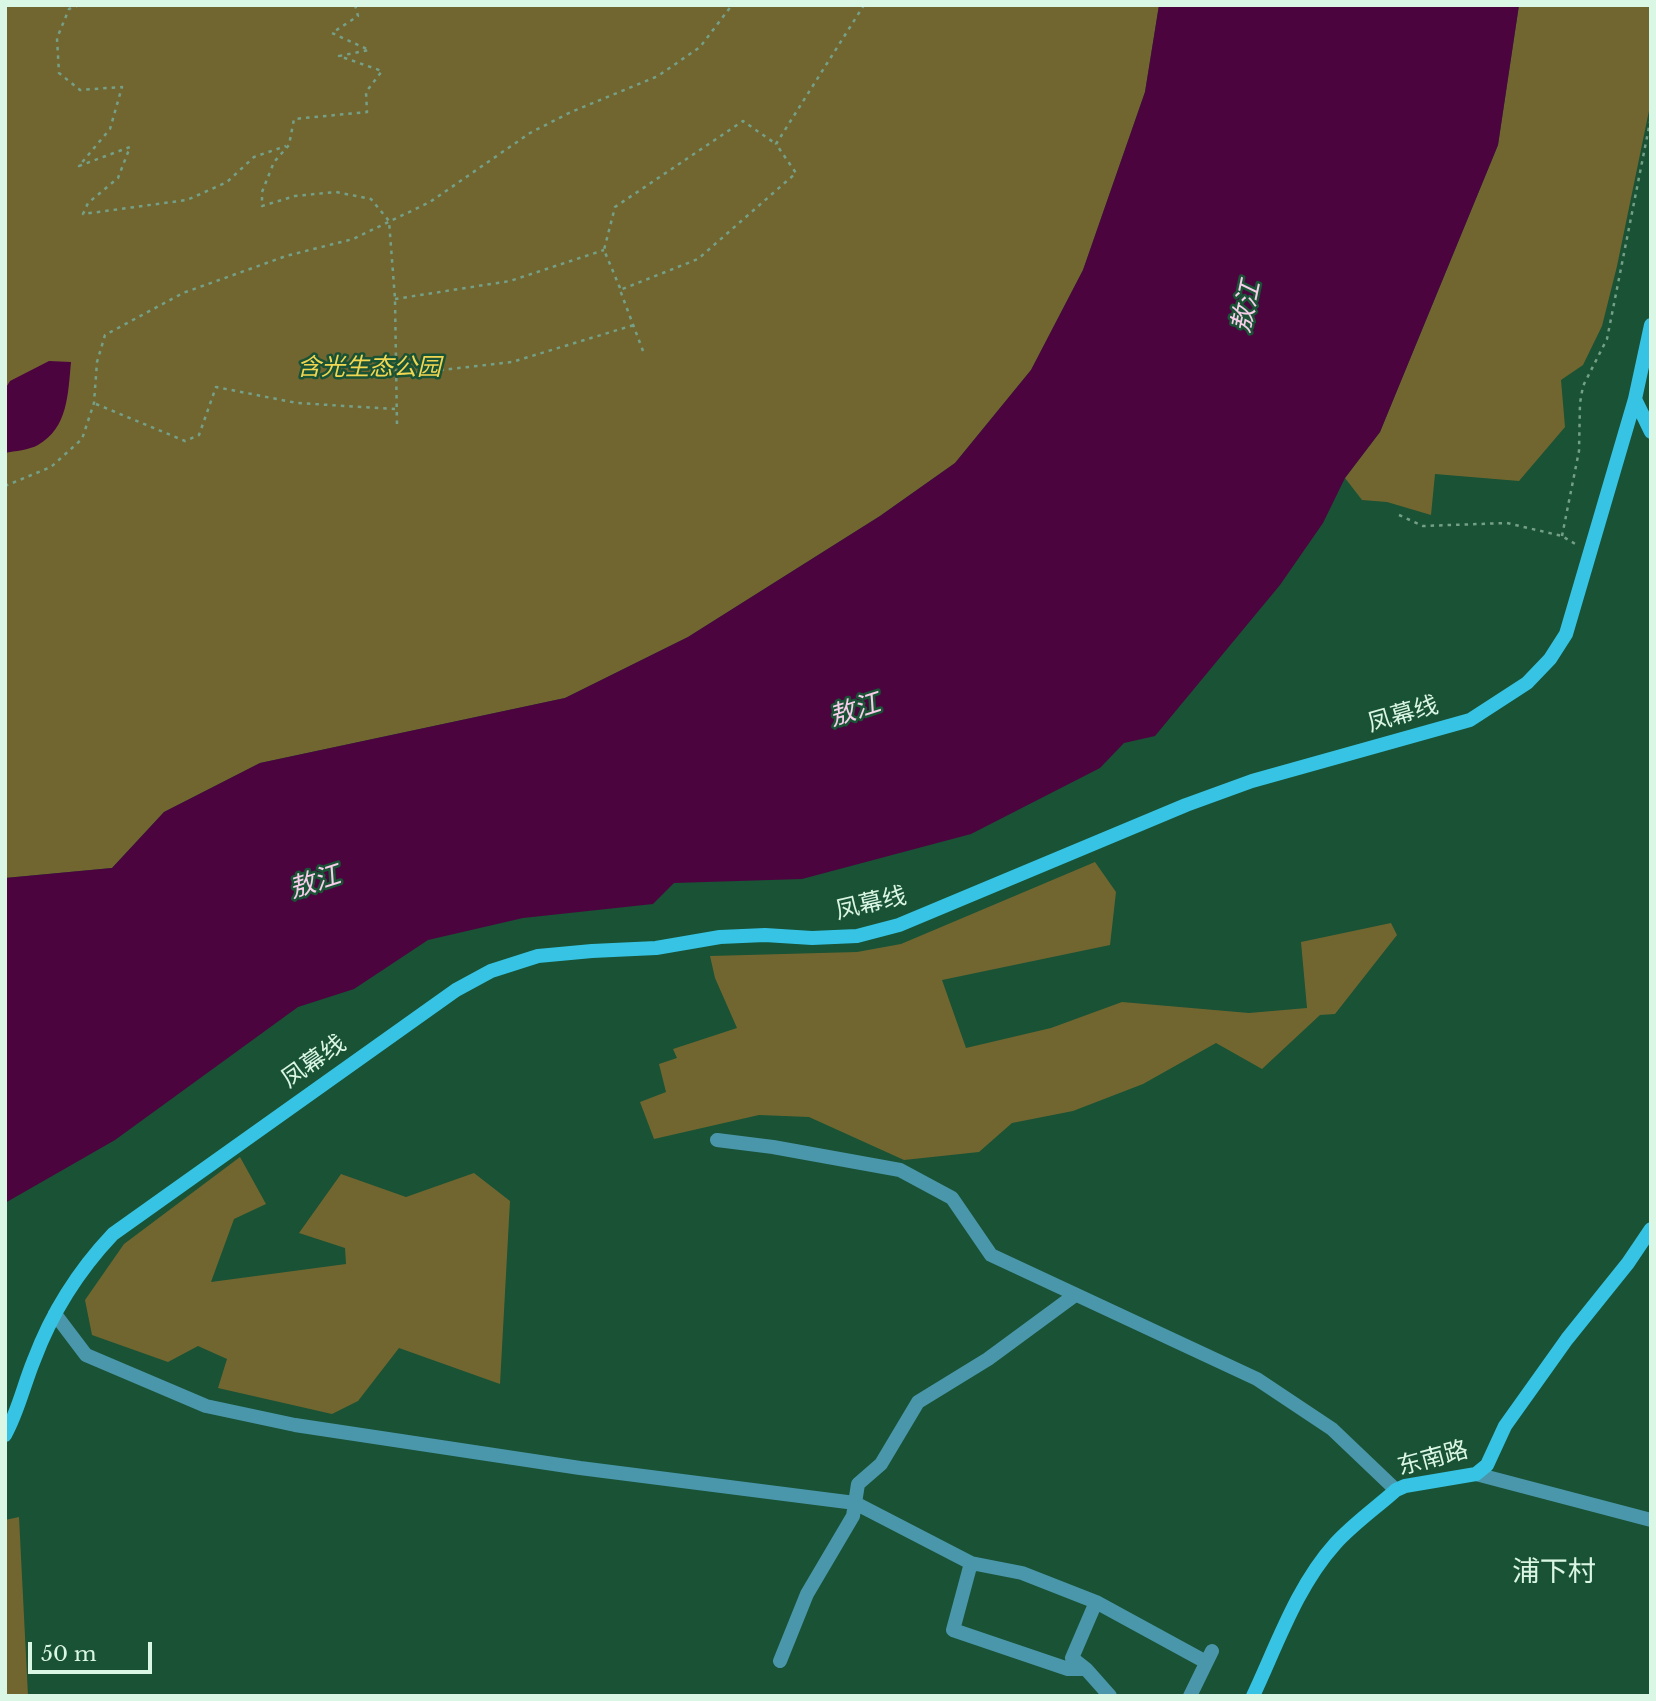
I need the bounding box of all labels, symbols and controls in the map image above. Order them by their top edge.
water label: 敖江 [1226,278,1268,336]
park label: 含光生态公园 [297,354,441,382]
water label: 敖江 [825,688,885,734]
street label: 凤幕线 [1364,691,1442,739]
water label: 敖江 [285,860,345,906]
street label: 凤幕线 [833,882,909,926]
street label: 凤幕线 [276,1030,352,1094]
street label: 东南路 [1394,1436,1472,1482]
district label: 浦下村 [1512,1556,1596,1590]
scale bar [32,1628,156,1672]
text: 50 m [41,1641,96,1667]

